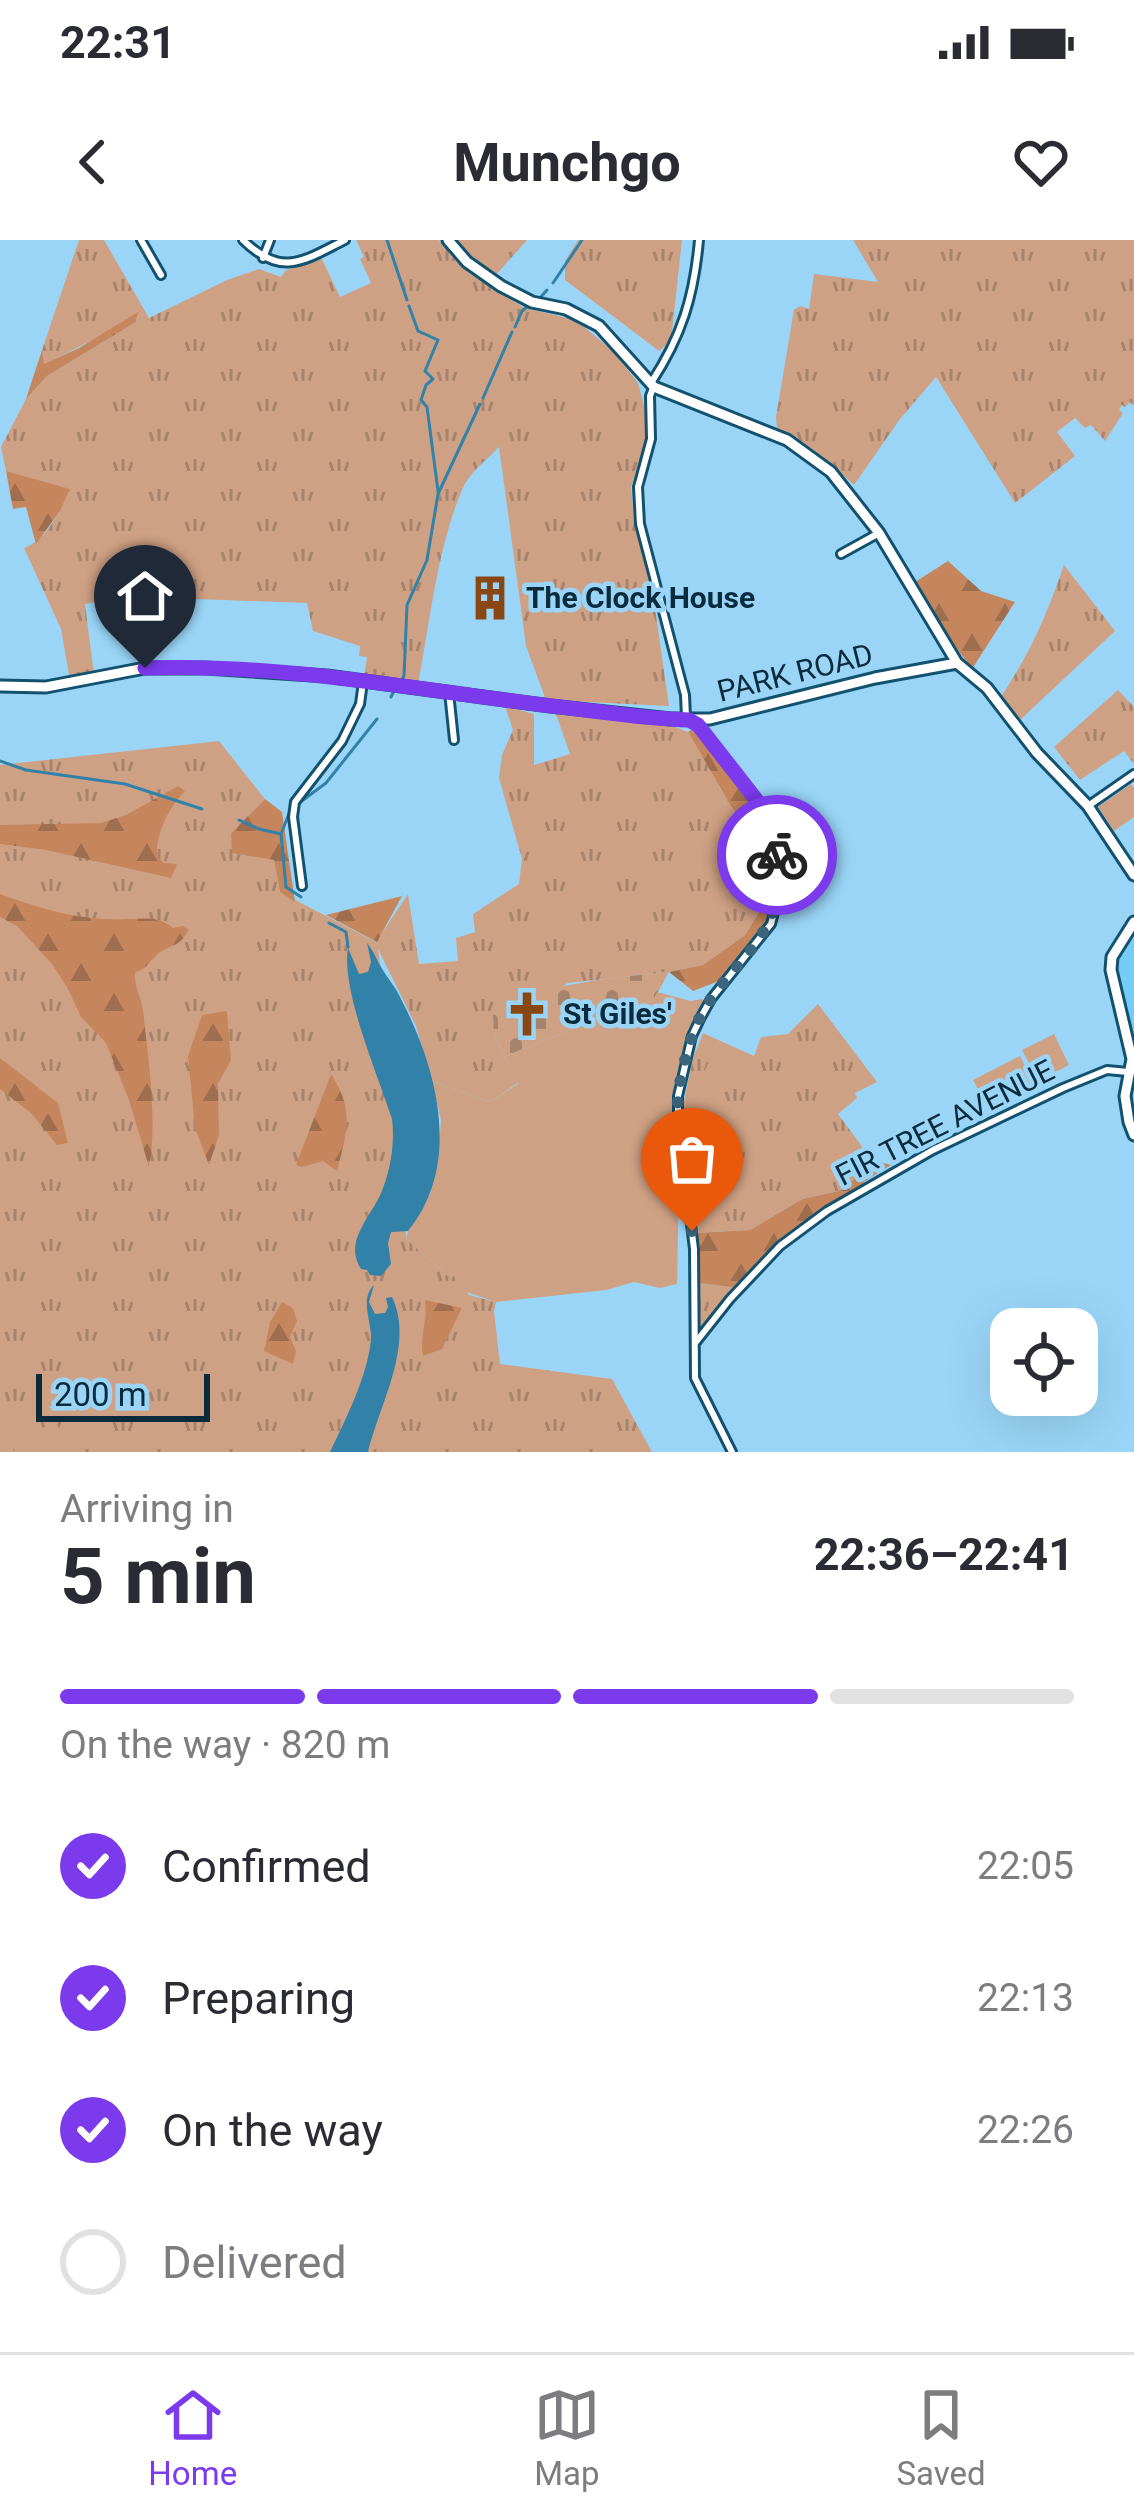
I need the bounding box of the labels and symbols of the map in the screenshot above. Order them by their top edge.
pin [94,545,196,668]
building icon: The Clock House [465,573,515,623]
place label: The Clock House [526,580,755,615]
street label: PARK ROAD [713,636,876,709]
courier [717,795,837,915]
church icon: St Giles' [502,989,552,1039]
place label: St Giles' [563,996,672,1031]
street label: FIR TREE AVENUE [830,1052,1060,1193]
pin [641,1108,743,1231]
scale bar [36,1368,210,1421]

